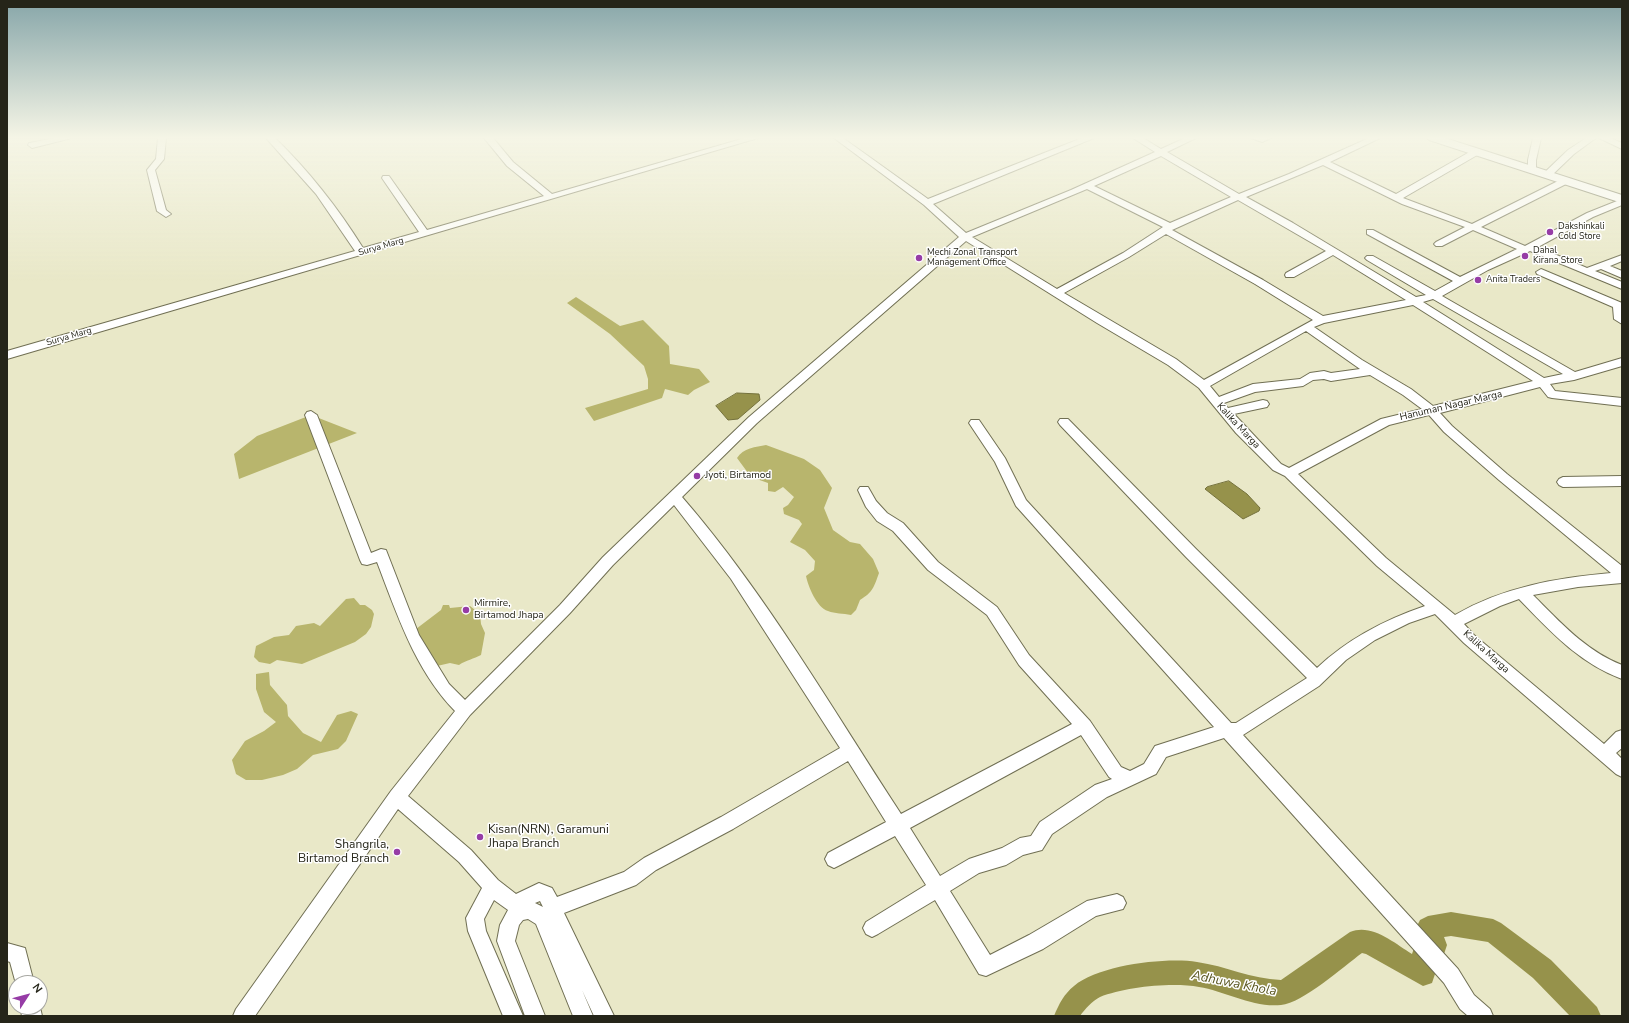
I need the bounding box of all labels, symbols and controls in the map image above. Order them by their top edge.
place label: Dakshinkali Cold Store [1558,222,1604,243]
marker: Dakshinkali Cold Store [1545,227,1555,237]
street label: Surya Marg [357,235,405,259]
place label: Dahal Kirana Store [1533,246,1582,267]
place label: Mechi Zonal Transport Management Office [927,248,1017,269]
marker: Dahal Kirana Store [1520,251,1530,261]
marker: Mechi Zonal Transport Management Office [914,253,924,263]
marker: Anita Traders [1473,275,1483,285]
place label: Anita Traders [1486,275,1540,285]
street label: Surya Marg [45,325,93,349]
street label: Hanuman Nagar Marga [1399,388,1503,424]
street label: Kalika Marga [1214,401,1262,451]
place label: Jyoti, Birtamod [705,470,771,482]
marker: Jyoti, Birtamod [692,471,702,481]
place label: Mirmire, Birtamod Jhapa [474,598,544,622]
marker: Mirmire, Birtamod Jhapa [461,605,471,615]
street label: Kalika Marga [1460,628,1512,676]
place label: Kisan(NRN), Garamuni Jhapa Branch [488,823,609,851]
marker: Kisan(NRN), Garamuni Jhapa Branch [475,832,485,842]
place label: Shangrila, Birtamod Branch [298,838,389,866]
marker: Shangrila, Birtamod Branch [392,847,402,857]
water label: Adhuwa Khola [1190,968,1278,1000]
north arrow [8,975,48,1015]
text: N [29,980,46,996]

